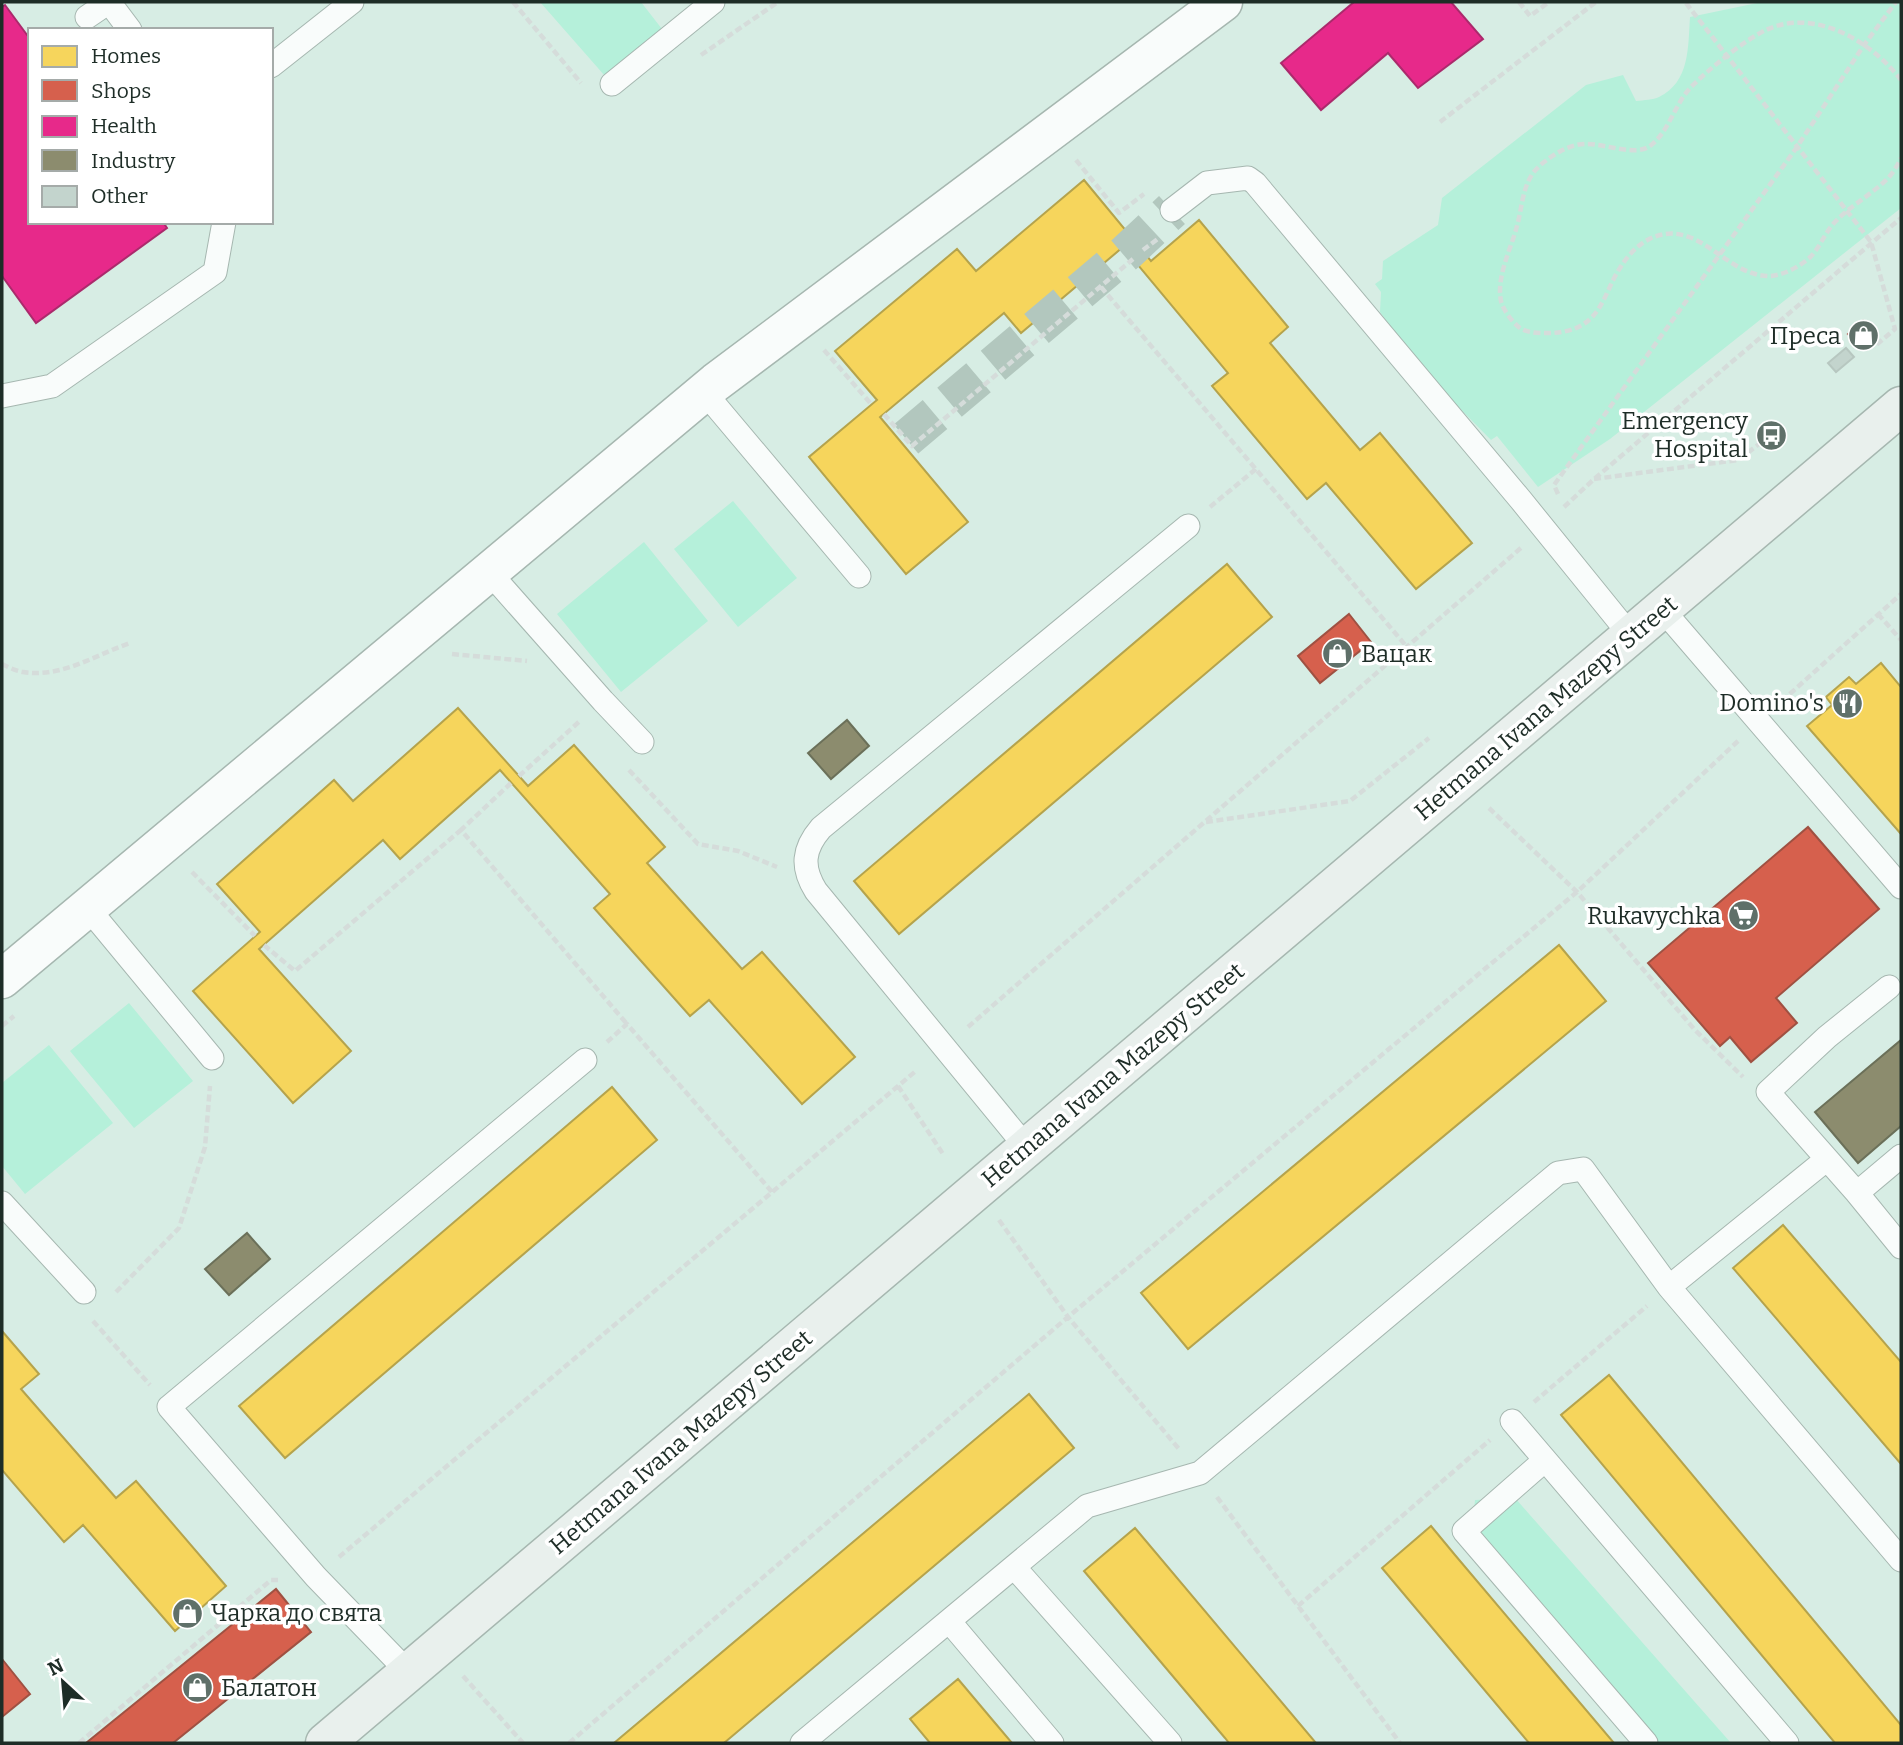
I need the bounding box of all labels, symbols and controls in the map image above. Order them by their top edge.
legend [28,28,273,224]
text: Homes [91,43,161,69]
text: Shops [91,78,151,104]
text: Health [91,113,157,139]
text: Industry [91,148,176,174]
text: Other [91,183,148,209]
shop icon: Преса [1847,319,1881,353]
place label: Преса [1770,322,1841,350]
place label: Emergency Hospital [1621,407,1748,463]
bus stop icon: Emergency Hospital [1754,418,1788,452]
street label: Hetmana Ivana Mazepy Street [1409,590,1683,826]
shop icon: Вацак [1321,637,1355,671]
place label: Вацак [1361,640,1432,668]
restaurant icon: Domino's [1830,686,1864,720]
place label: Domino's [1719,689,1824,717]
supermarket icon: Rukavychka [1727,899,1761,933]
place label: Rukavychka [1587,902,1721,930]
street label: Hetmana Ivana Mazepy Street [976,957,1250,1193]
street label: Hetmana Ivana Mazepy Street [544,1324,818,1560]
shop icon: Чарка до свята [171,1596,205,1630]
place label: Чарка до свята [211,1599,382,1627]
north arrow [28,1647,98,1717]
text: N [44,1653,68,1681]
shop icon: Балатон [181,1671,215,1705]
place label: Балатон [221,1674,317,1702]

